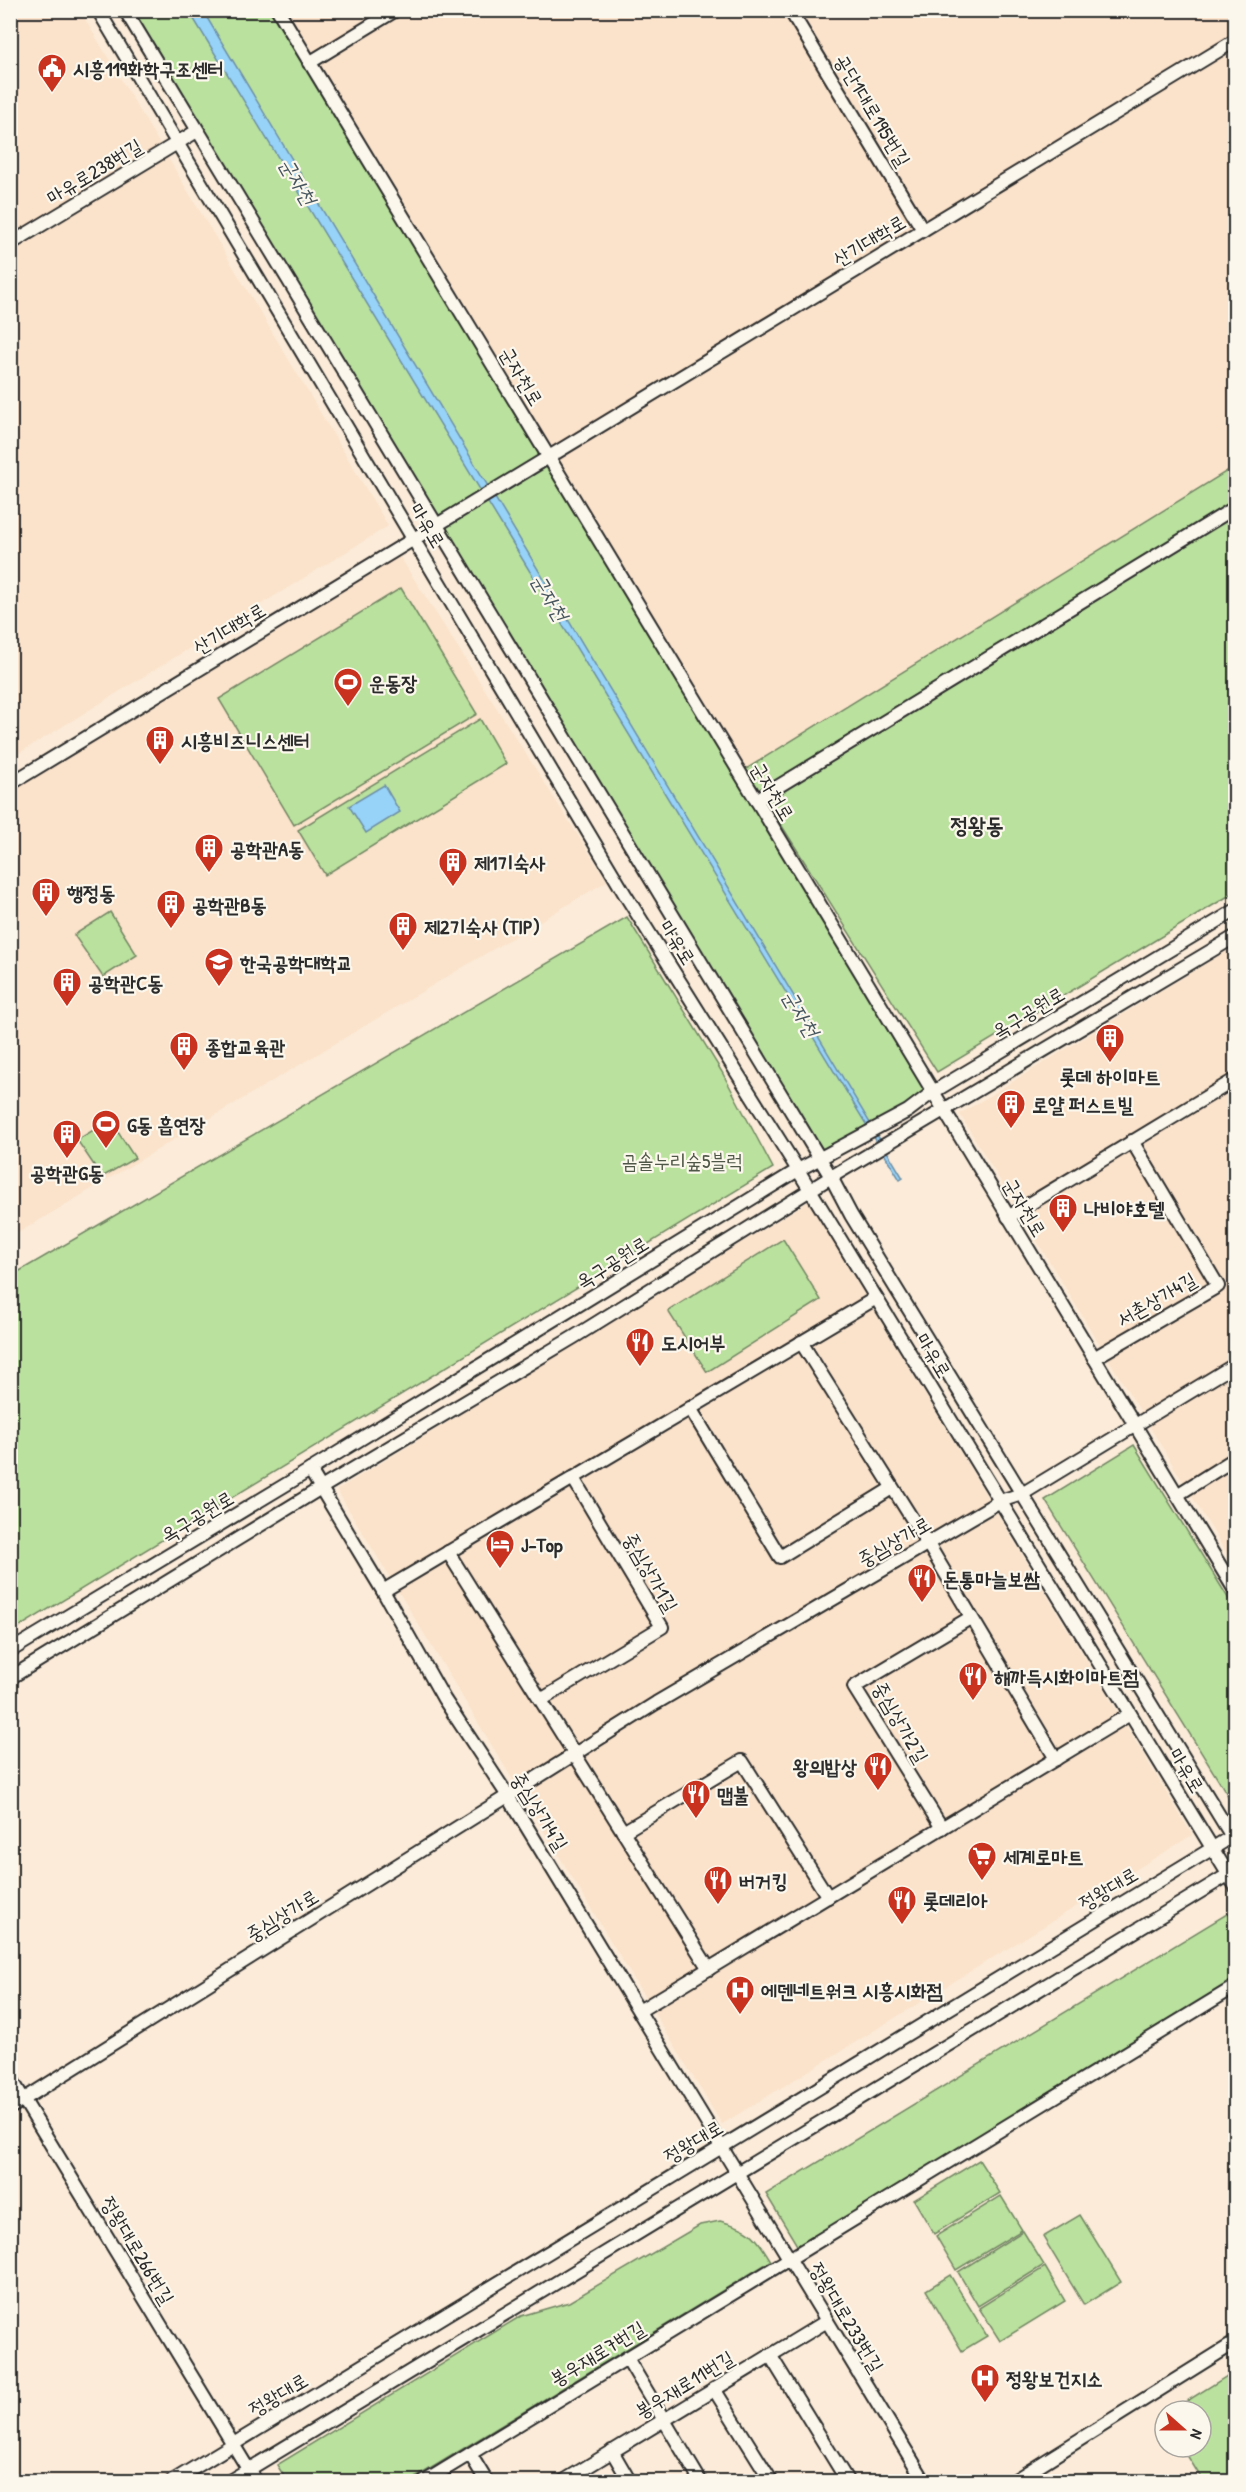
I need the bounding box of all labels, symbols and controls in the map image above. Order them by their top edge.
street label: 공단1대로195번길 [829,49,917,171]
public building icon: 시흥119화학구조센터 [36,52,68,94]
place label: 시흥119화학구조센터 [73,55,224,82]
street label: 마유로238번길 [41,132,147,210]
water label: 군자천 [273,152,325,212]
street label: 산기대학로 [828,208,910,272]
street label: 군자천로 [494,341,550,411]
street label: 마유로 [404,497,452,553]
water label: 군자천 [525,568,577,628]
street label: 산기대학로 [188,596,270,660]
sports icon: 운동장 [332,666,364,708]
place label: 운동장 [369,669,417,696]
building icon: 시흥비즈니스센터 [144,724,176,766]
place label: 시흥비즈니스센터 [181,727,310,754]
street label: 군자천로 [745,756,801,826]
district label: 정왕동 [950,810,1004,840]
building icon: 공학관A동 [193,832,225,874]
place label: 공학관A동 [230,835,304,862]
building icon: 제1기숙사 [437,846,469,888]
place label: 제1기숙사 [474,849,546,876]
building icon: 행정동 [30,876,62,918]
place label: 행정동 [66,879,115,906]
building icon: 공학관B동 [155,888,187,930]
place label: 공학관B동 [192,891,267,918]
building icon: 제2기숙사 (TIP) [387,910,419,952]
place label: 제2기숙사 (TIP) [424,913,540,940]
street label: 마유로 [654,914,702,970]
school or university icon: 한국공학대학교 [203,946,235,988]
place label: 한국공학대학교 [239,949,353,976]
building icon: 공학관C동 [51,966,83,1008]
place label: 공학관C동 [88,969,163,996]
street label: 옥구공원로 [987,980,1069,1044]
water label: 군자천 [776,984,828,1044]
building icon: 롯데 하이마트 [1094,1022,1126,1064]
building icon: 종합교육관 [168,1030,200,1072]
place label: 종합교육관 [205,1033,285,1060]
place label: 롯데 하이마트 [1059,1063,1161,1090]
building icon: 로얄 퍼스트빌 [995,1088,1027,1130]
place label: 로얄 퍼스트빌 [1032,1091,1134,1118]
sports icon: G동 흡연장 [90,1108,122,1150]
place label: G동 흡연장 [127,1111,206,1138]
building icon: 공학관G동 [51,1118,83,1160]
park label: 곰솔누리숲5블럭 [621,1147,743,1174]
place label: 공학관G동 [30,1159,104,1186]
street label: 군자천로 [997,1172,1053,1242]
building icon: 나비야호텔 [1047,1192,1079,1234]
place label: 나비야호텔 [1084,1195,1164,1222]
street label: 옥구공원로 [571,1229,653,1295]
street label: 서촌상가4길 [1111,1265,1201,1333]
restaurant icon: 도시어부 [624,1326,656,1368]
street label: 마유로 [910,1327,958,1383]
place label: 도시어부 [661,1329,725,1356]
street label: 옥구공원로 [156,1484,238,1548]
street label: 중심상가로 [852,1509,936,1573]
street label: 중심상가1길 [617,1527,685,1617]
hotel icon: J-Top [484,1528,516,1570]
place label: J-Top [521,1531,563,1559]
restaurant icon: 돈통마늘보쌈 [906,1562,938,1604]
place label: 돈통마늘보쌈 [943,1565,1040,1592]
restaurant icon: 해까득시화이마트점 [957,1660,989,1702]
place label: 해까득시화이마트점 [994,1663,1139,1690]
street label: 중심상가2길 [867,1676,935,1768]
street label: 마유로 [1163,1742,1211,1798]
restaurant icon: 왕의밥상 [862,1750,894,1792]
place label: 왕의밥상 [793,1753,857,1780]
street label: 중심상가4길 [505,1767,575,1855]
restaurant icon: 맵불 [680,1778,712,1820]
place label: 맵불 [717,1781,749,1808]
supermarket icon: 세계로마트 [966,1840,998,1882]
place label: 세계로마트 [1003,1843,1083,1870]
street label: 정왕대로 [1073,1860,1143,1916]
restaurant icon: 버거킹 [702,1864,734,1906]
place label: 버거킹 [739,1867,787,1894]
street label: 중심상가로 [241,1882,323,1948]
restaurant icon: 롯데리아 [886,1884,918,1926]
place label: 롯데리아 [923,1887,988,1914]
hospital icon: 에덴네트워크 시흥시화점 [724,1974,756,2016]
place label: 에덴네트워크 시흥시화점 [761,1977,943,2004]
street label: 정왕대로 [658,2113,728,2169]
street label: 정왕대로266번길 [95,2191,181,2309]
street label: 정왕대로233번길 [804,2257,890,2377]
street label: 봉우재로7번길 [544,2314,650,2392]
street label: 봉우재로11번길 [629,2344,739,2424]
hospital icon: 정왕보건지소 [969,2362,1001,2404]
place label: 정왕보건지소 [1006,2365,1103,2392]
street label: 정왕대로 [243,2366,313,2422]
north arrow [1153,2399,1213,2459]
text: N [1185,2426,1209,2443]

